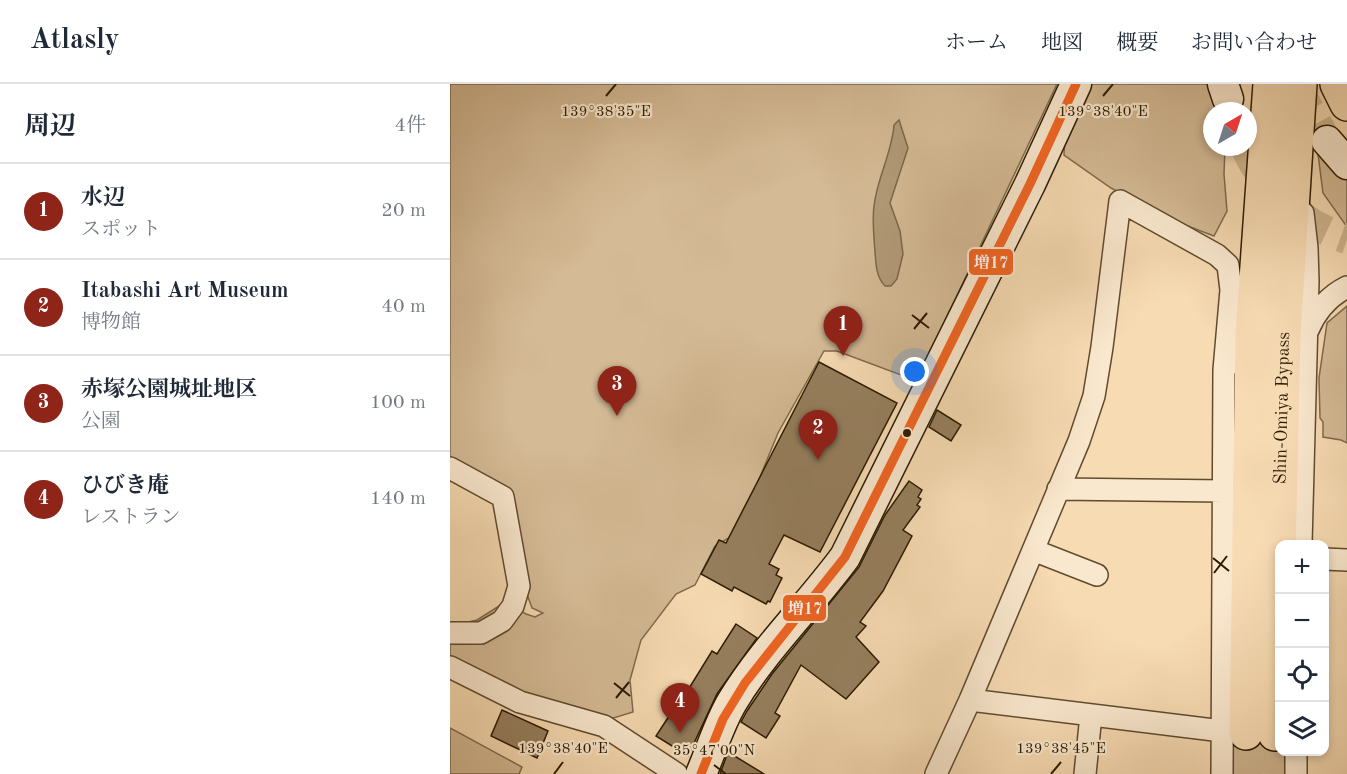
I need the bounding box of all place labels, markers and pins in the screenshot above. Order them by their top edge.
pin: 1 [824,306,862,356]
pin: 3 [598,366,636,416]
pin: 2 [798,410,838,460]
unlabelled marker [901,427,913,439]
pin: 4 [660,684,700,733]

